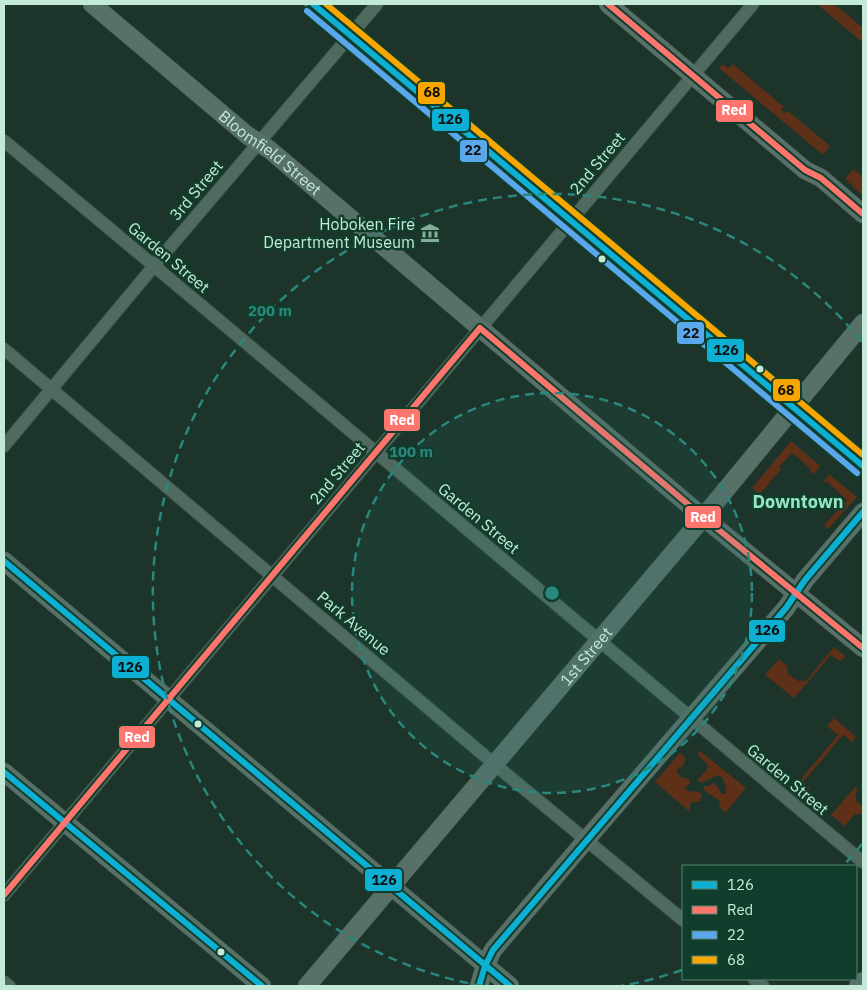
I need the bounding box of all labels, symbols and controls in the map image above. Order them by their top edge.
line badge: 68 [417,81,446,105]
text: 68 [424,83,440,101]
line badge: Red [715,99,754,123]
text: Red [721,101,747,119]
street label: Bloomfield Street [215,105,326,199]
line badge: 126 [431,108,470,132]
text: 126 [437,110,463,128]
street label: 2nd Street [565,128,629,198]
line badge: 22 [459,139,488,163]
text: 22 [465,141,481,159]
street label: 3rd Street [165,156,227,224]
place label: Hoboken Fire Department Museum [263,214,415,252]
street label: Garden Street [124,217,214,297]
museum icon: Hoboken Fire Department Museum [419,222,441,244]
unlabelled marker [597,254,607,264]
text: 200 m [248,301,292,320]
line badge: 22 [676,321,705,345]
text: 22 [683,324,699,342]
line badge: 126 [706,338,745,363]
text: 126 [713,341,739,359]
unlabelled marker [755,364,765,374]
line badge: 68 [772,378,801,402]
text: 68 [778,381,794,399]
line badge: Red [383,408,421,432]
text: Red [389,411,415,429]
street label: 2nd Street [305,438,369,508]
text: 100 m [389,442,433,461]
street label: Garden Street [434,478,524,558]
district label: Downtown [752,490,844,513]
line badge: Red [684,505,722,529]
text: Red [690,508,716,526]
centre of rings [543,584,561,602]
street label: Park Avenue [313,587,395,660]
line badge: 126 [748,619,786,643]
text: 126 [754,621,780,639]
street label: 1st Street [556,623,616,690]
line badge: 126 [111,655,150,679]
text: 126 [117,658,143,676]
unlabelled marker [193,719,203,729]
line badge: Red [118,725,156,749]
text: Red [124,728,150,746]
street label: Garden Street [743,739,833,819]
legend [682,865,857,980]
line badge: 126 [364,868,403,892]
text: 126 [371,871,397,889]
text: 126 [727,875,754,894]
text: Red [727,900,753,919]
text: 22 [727,925,745,944]
unlabelled marker [216,947,226,957]
text: 68 [727,950,745,969]

